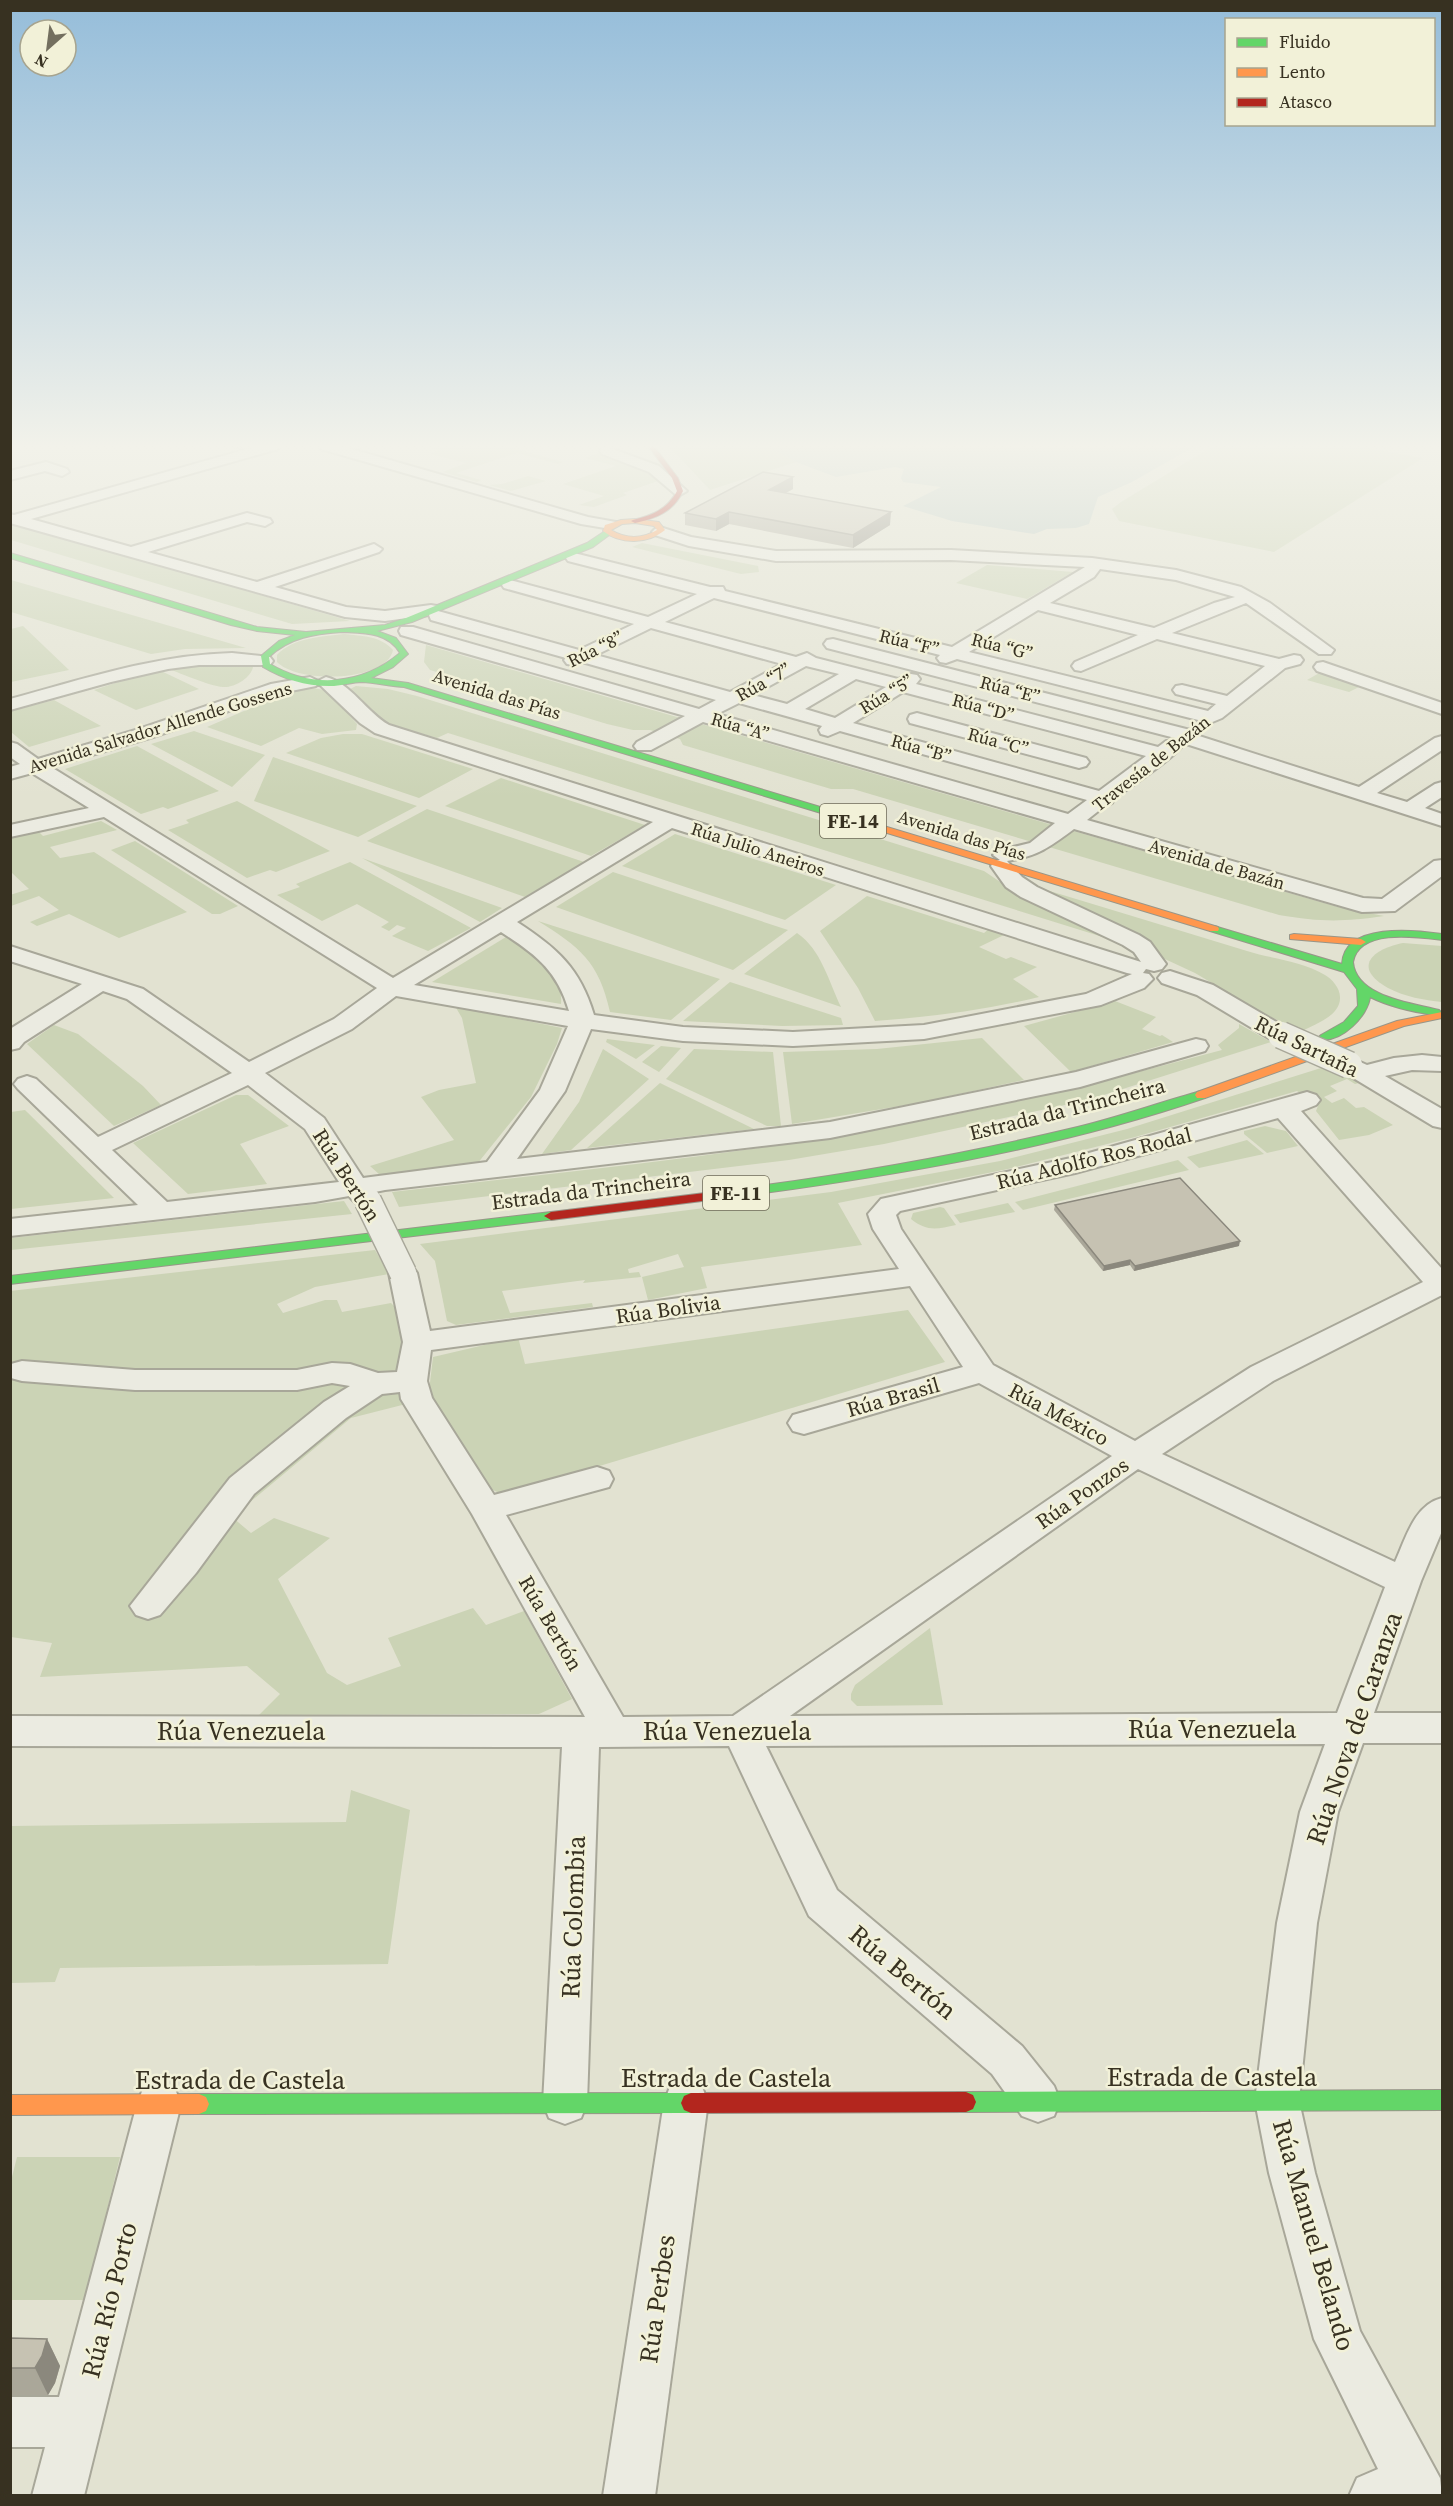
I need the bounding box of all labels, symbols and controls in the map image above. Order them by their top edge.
north arrow [18,18,78,78]
legend [1225,18,1435,126]
text: Fluido [1279,29,1331,54]
text: N [30,49,51,74]
text: Lento [1279,59,1326,84]
text: Atasco [1279,89,1332,114]
street label: Rúa “F” [877,623,941,661]
street label: Rúa “8” [563,625,627,673]
street label: Rúa “G” [969,626,1035,666]
street label: Rúa “7” [731,657,795,707]
street label: Avenida das Pías [430,663,564,725]
street label: Rúa “5” [854,668,918,720]
street label: Rúa “E” [977,669,1043,709]
street label: Avenida Salvador Allende Gossens [25,675,295,779]
street label: Rúa “D” [949,687,1017,727]
street label: Rúa “A” [708,706,772,746]
street label: Travesía de Bazán [1087,709,1215,817]
street label: Rúa “C” [965,721,1031,761]
street label: Rúa “B” [888,728,954,768]
road number: FE-14 [820,804,886,838]
street label: Avenida das Pías [895,804,1029,866]
street label: Rúa Julio Aneiros [688,816,828,882]
street label: Avenida de Bazán [1146,833,1288,895]
street label: Rúa Sartaña [1250,1008,1364,1084]
street label: Estrada da Trincheira [966,1071,1168,1147]
street label: Rúa Adolfo Ros Rodal [993,1120,1195,1196]
street label: Rúa Bertón [306,1123,388,1227]
street label: Estrada da Trincheira [490,1163,693,1217]
road number: FE-11 [703,1176,769,1210]
street label: Rúa Bolivia [614,1287,723,1331]
street label: Rúa Brasil [843,1370,943,1424]
street label: Rúa México [1004,1375,1114,1453]
street label: Rúa Ponzos [1030,1450,1134,1536]
street label: Rúa Bertón [512,1570,590,1676]
street label: Rúa Nova de Caranza [1297,1606,1411,1849]
street label: Rúa Venezuela [1128,1711,1297,1747]
street label: Rúa Venezuela [157,1713,326,1749]
street label: Rúa Venezuela [643,1713,812,1749]
street label: Rúa Colombia [552,1834,594,1999]
street label: Rúa Bertón [841,1916,965,2028]
street label: Estrada de Castela [1107,2059,1318,2095]
street label: Estrada de Castela [621,2060,832,2096]
street label: Estrada de Castela [135,2062,346,2098]
street label: Rúa Manuel Belando [1264,2115,1364,2355]
street label: Rúa Río Porto [72,2218,146,2382]
street label: Rúa Perbes [630,2232,684,2366]

